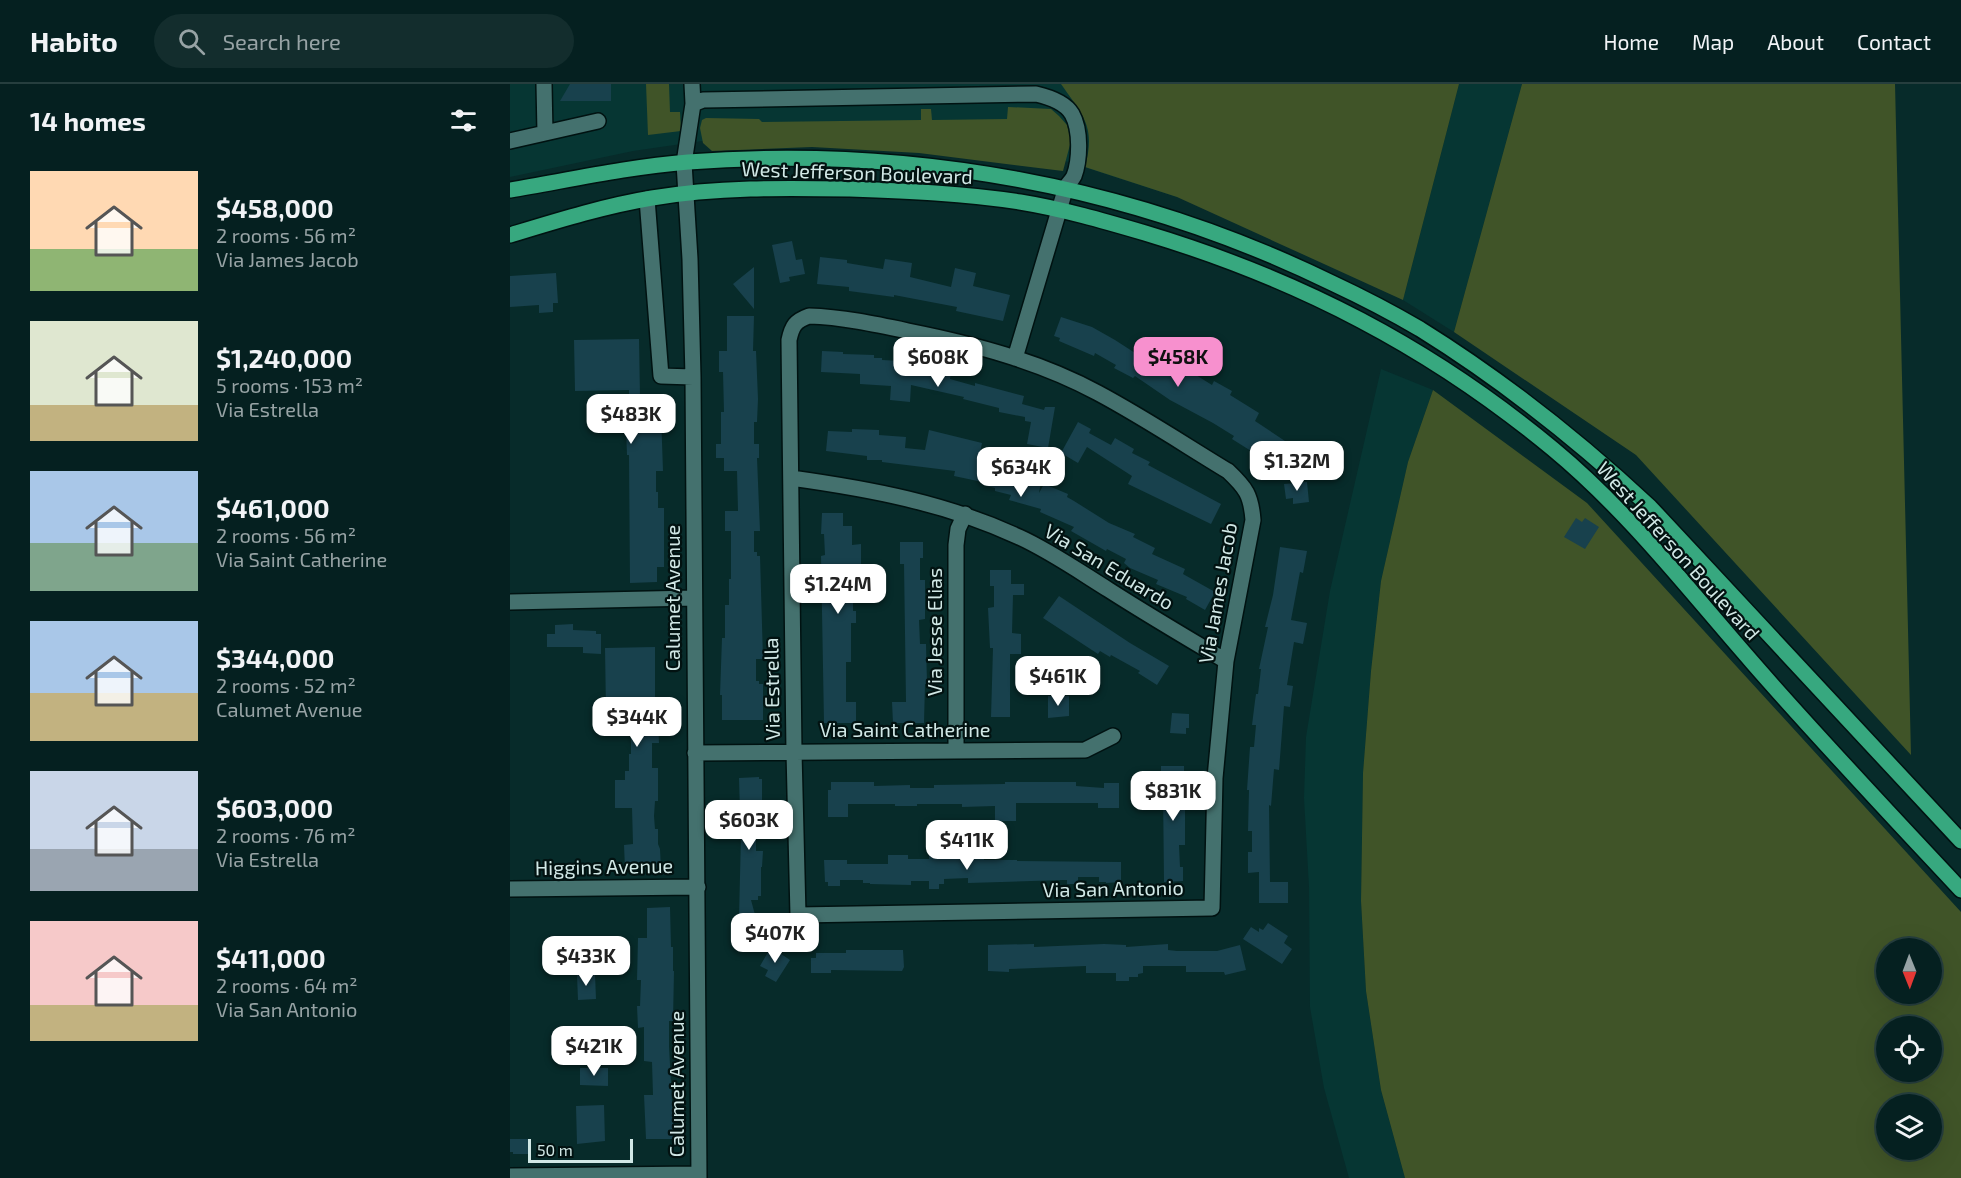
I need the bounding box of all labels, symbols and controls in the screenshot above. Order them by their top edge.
search box [154,14,574,68]
text: Habito [30,24,118,58]
icon: search [175,25,208,58]
text: Search here [223,28,341,54]
text: Home [1603,29,1659,54]
text: Map [1692,29,1734,54]
text: About [1767,29,1824,54]
text: Contact [1857,29,1931,54]
icon: filters [447,104,480,137]
text: 14 homes [30,105,146,136]
street label: West Jefferson Boulevard [741,156,973,188]
text: $458,000 [216,192,334,223]
icon: home [78,195,150,267]
text: 2 rooms · 56 m² [216,223,356,247]
text: Via James Jacob [216,247,359,271]
pin: $608K [896,337,980,388]
pin: $458K [1136,337,1220,388]
text: $1,240,000 [216,342,352,373]
text: $608K [907,344,969,368]
text: $458K [1148,344,1208,368]
icon: home [78,345,150,417]
text: 5 rooms · 153 m² [216,373,363,397]
pin: $483K [589,394,673,445]
text: Via Estrella [216,397,319,421]
text: $483K [601,401,661,425]
pin: $1.32M [1248,441,1346,492]
pin: $634K [979,447,1063,498]
text: $1.32M [1264,448,1330,472]
text: $634K [991,454,1051,478]
street label: West Jefferson Boulevard [1592,456,1765,644]
text: $461,000 [216,492,330,523]
icon: home [78,495,150,567]
street label: Via San Eduardo [1041,518,1179,614]
street label: Via James Jacob [1193,521,1241,665]
text: 2 rooms · 56 m² [216,523,356,547]
street label: Calumet Avenue [660,525,684,671]
text: Via Saint Catherine [216,547,387,571]
pin: $1.24M [789,564,887,615]
street label: Via Jesse Elias [922,568,946,696]
text: $1.24M [804,571,872,595]
street label: Via Estrella [758,637,784,741]
text: $344,000 [216,642,334,673]
icon: home [78,645,150,717]
pin: $461K [1016,656,1100,707]
text: $461K [1029,663,1087,687]
text: 2 rooms · 52 m² [216,673,356,697]
text: Calumet Avenue [216,697,363,721]
pin: $344K [595,697,679,748]
text: $344K [606,704,668,728]
street label: Via Saint Catherine [819,717,991,741]
pin: $831K [1131,771,1215,822]
text: $831K [1145,778,1201,802]
text: $603,000 [216,792,333,823]
icon: home [78,795,150,867]
pin: $603K [707,800,791,851]
text: $603K [719,807,779,831]
pin: $411K [925,820,1009,871]
text: 2 rooms · 76 m² [216,823,355,847]
text: $411K [940,827,994,851]
text: Via Estrella [216,847,319,871]
street label: Higgins Avenue [535,853,673,879]
street label: Via San Antonio [1042,875,1184,901]
pin: $407K [733,913,817,964]
text: $407K [745,920,805,944]
pin: $433K [544,936,628,987]
north arrow [1876,938,1942,1004]
map controls [1876,938,1942,1160]
text: $411,000 [216,942,326,973]
text: $433K [556,943,616,967]
icon: home [78,945,150,1017]
text: 2 rooms · 64 m² [216,973,358,997]
text: Via San Antonio [216,997,357,1021]
street label: Calumet Avenue [664,1011,688,1157]
button: locate [1876,1016,1942,1082]
pin: $421K [552,1026,636,1077]
text: $421K [565,1033,623,1057]
button: layers [1876,1094,1942,1160]
scale bar [528,1136,633,1164]
text: 50 m [537,1140,573,1159]

